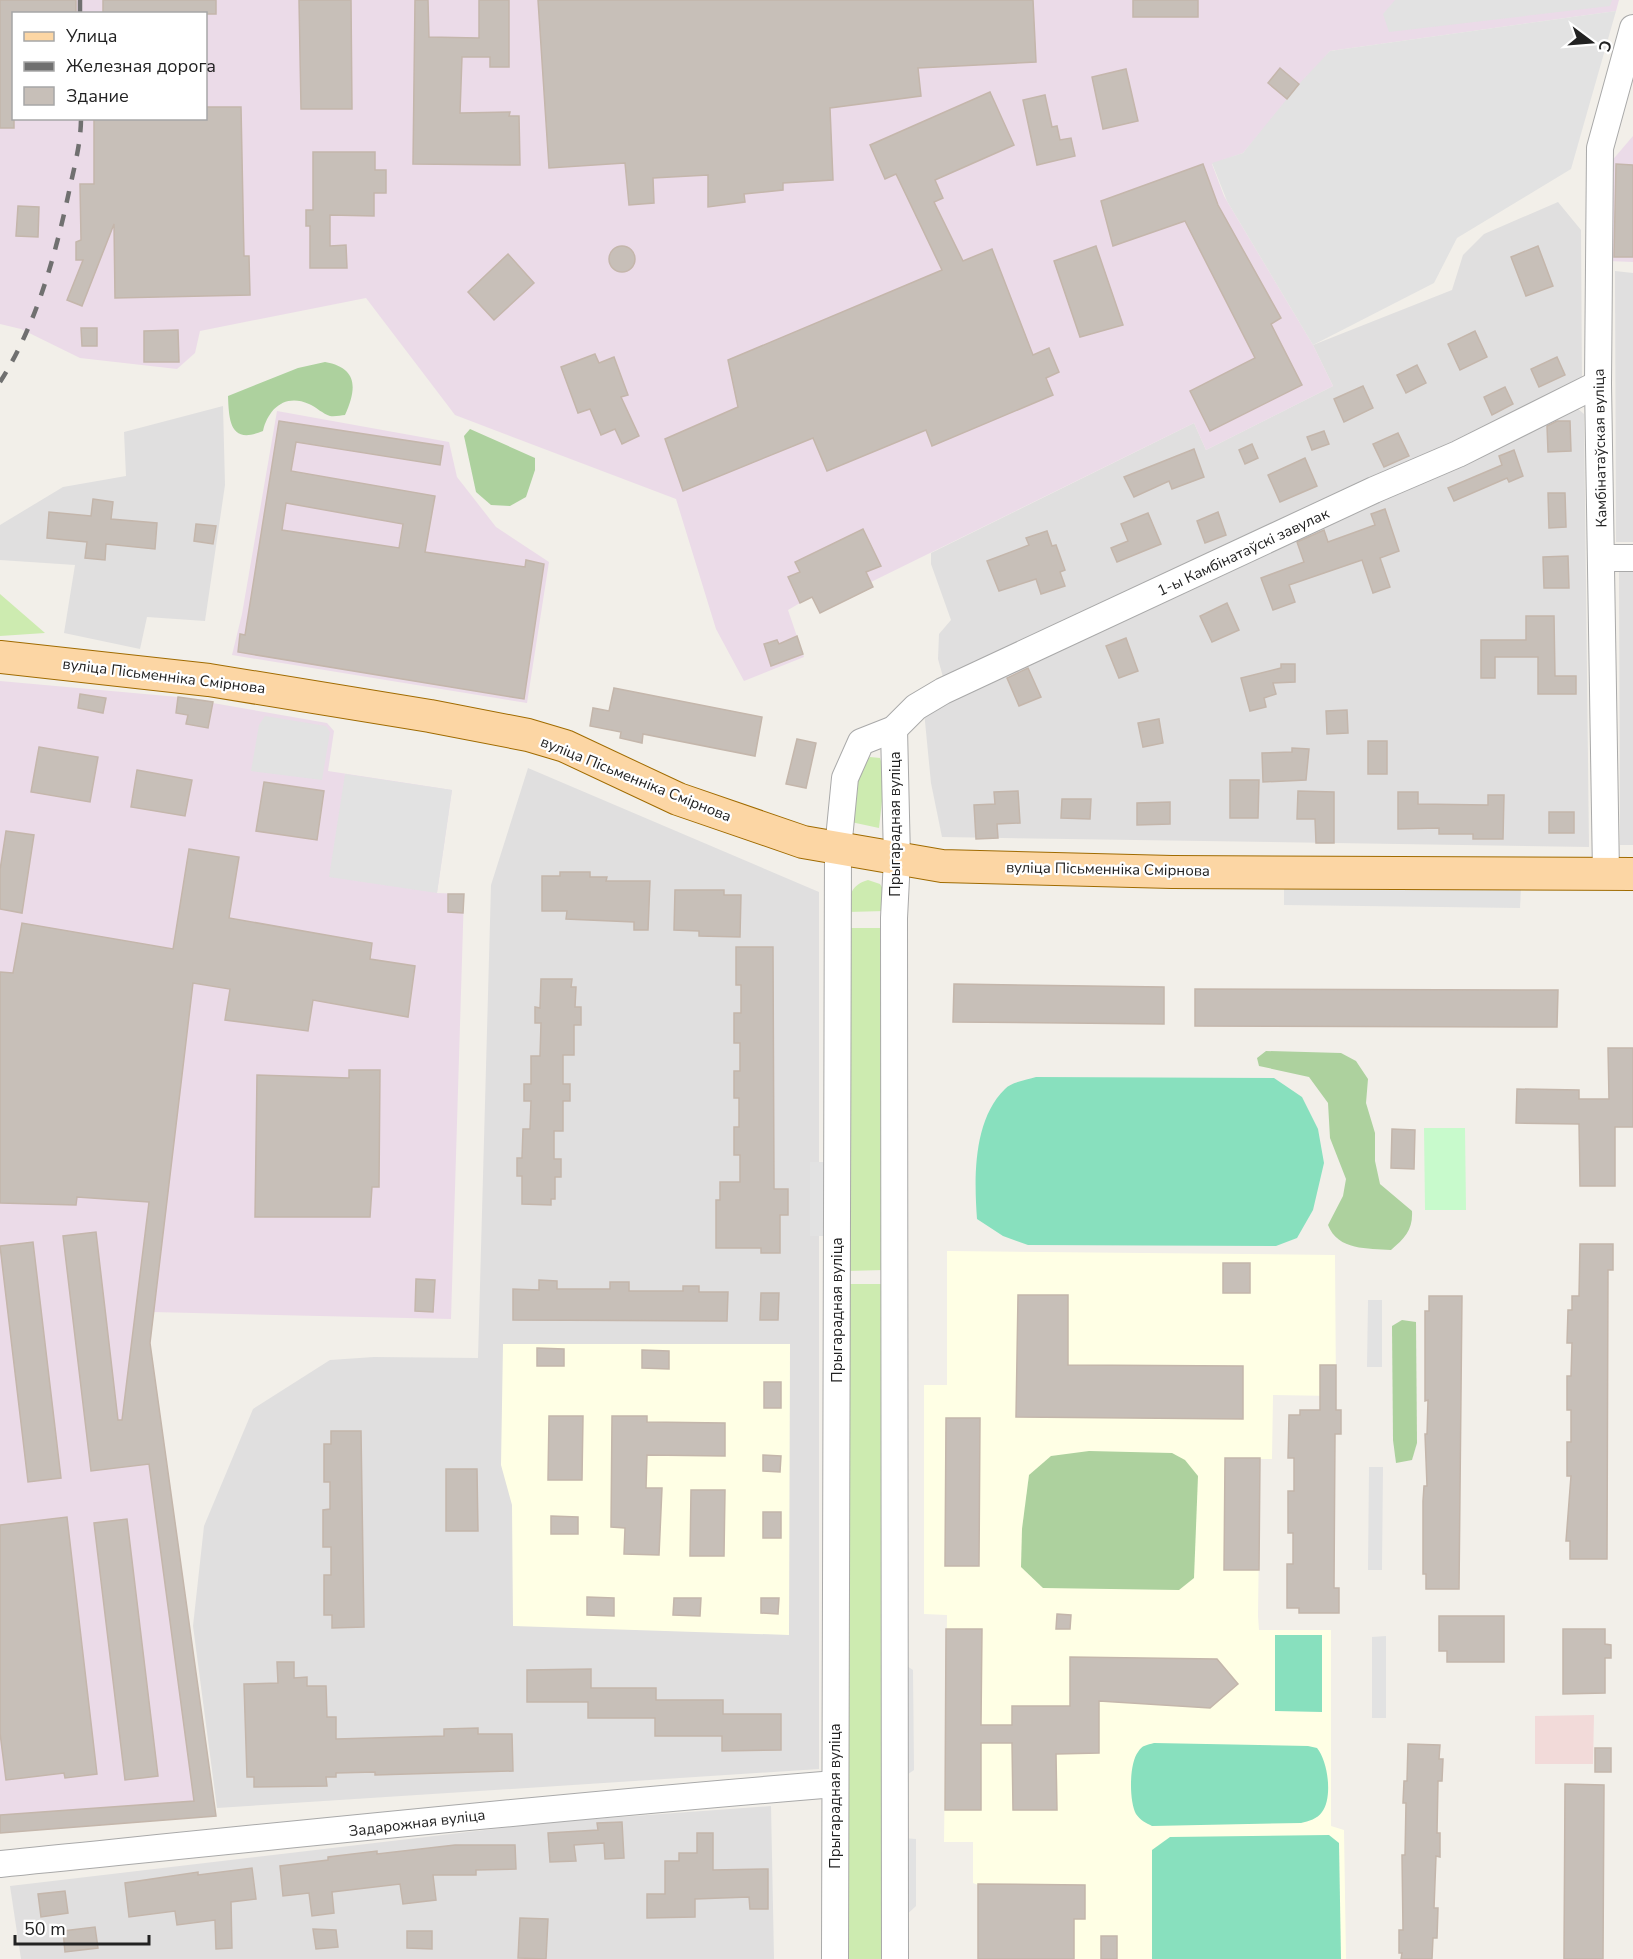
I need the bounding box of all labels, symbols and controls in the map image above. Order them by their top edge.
legend [12,12,207,120]
north arrow [1561,12,1621,72]
text: Улица [65,24,117,48]
text: С [1592,38,1617,54]
text: Железная дорога [66,54,216,78]
text: Здание [66,84,129,108]
street label: Камбінатаўская вуліца [1589,368,1611,528]
street label: 1-ы Камбінатаўскі завулак [1154,503,1332,601]
street label: вуліца Пісьменніка Смірнова [62,654,266,698]
street label: вуліца Пісьменніка Смірнова [538,732,734,826]
street label: Прыгарадная вуліца [885,751,905,897]
street label: вуліца Пісьменніка Смірнова [1006,857,1210,881]
street label: Прыгарадная вуліца [827,1237,847,1383]
street label: Прыгарадная вуліца [825,1723,845,1869]
street label: Задарожная вуліца [348,1805,486,1841]
scale bar [15,1908,148,1946]
text: 50 m [24,1917,66,1941]

